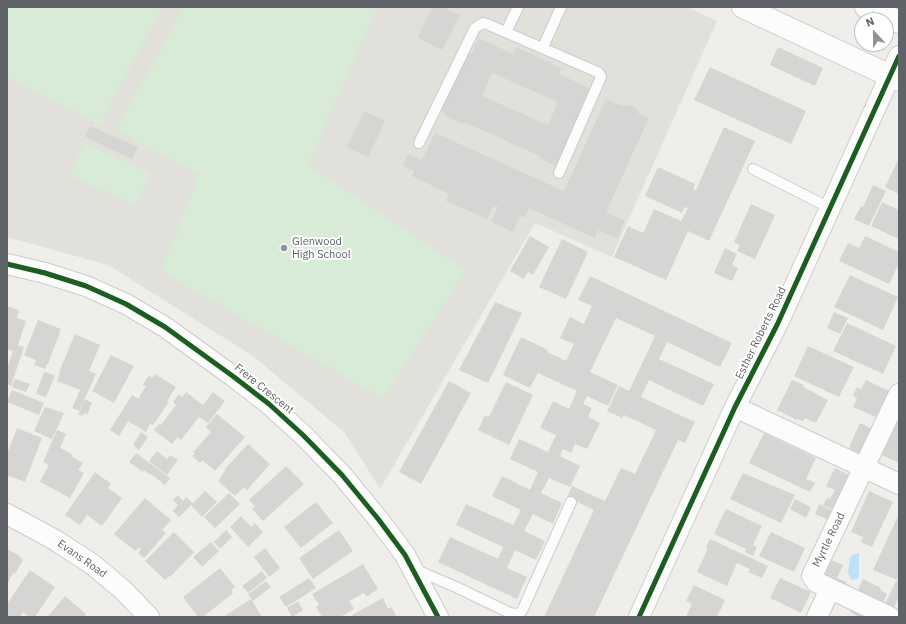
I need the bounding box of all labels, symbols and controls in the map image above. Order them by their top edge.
north arrow [854,12,894,52]
text: N [864,14,876,30]
place label: Glenwood High School [292,235,351,261]
marker: Glenwood High School [279,243,289,253]
street label: Esther Roberts Road [733,285,789,381]
street label: Frere Crescent [232,361,296,417]
street label: Myrtle Road [810,510,848,570]
street label: Evans Road [55,537,109,581]

